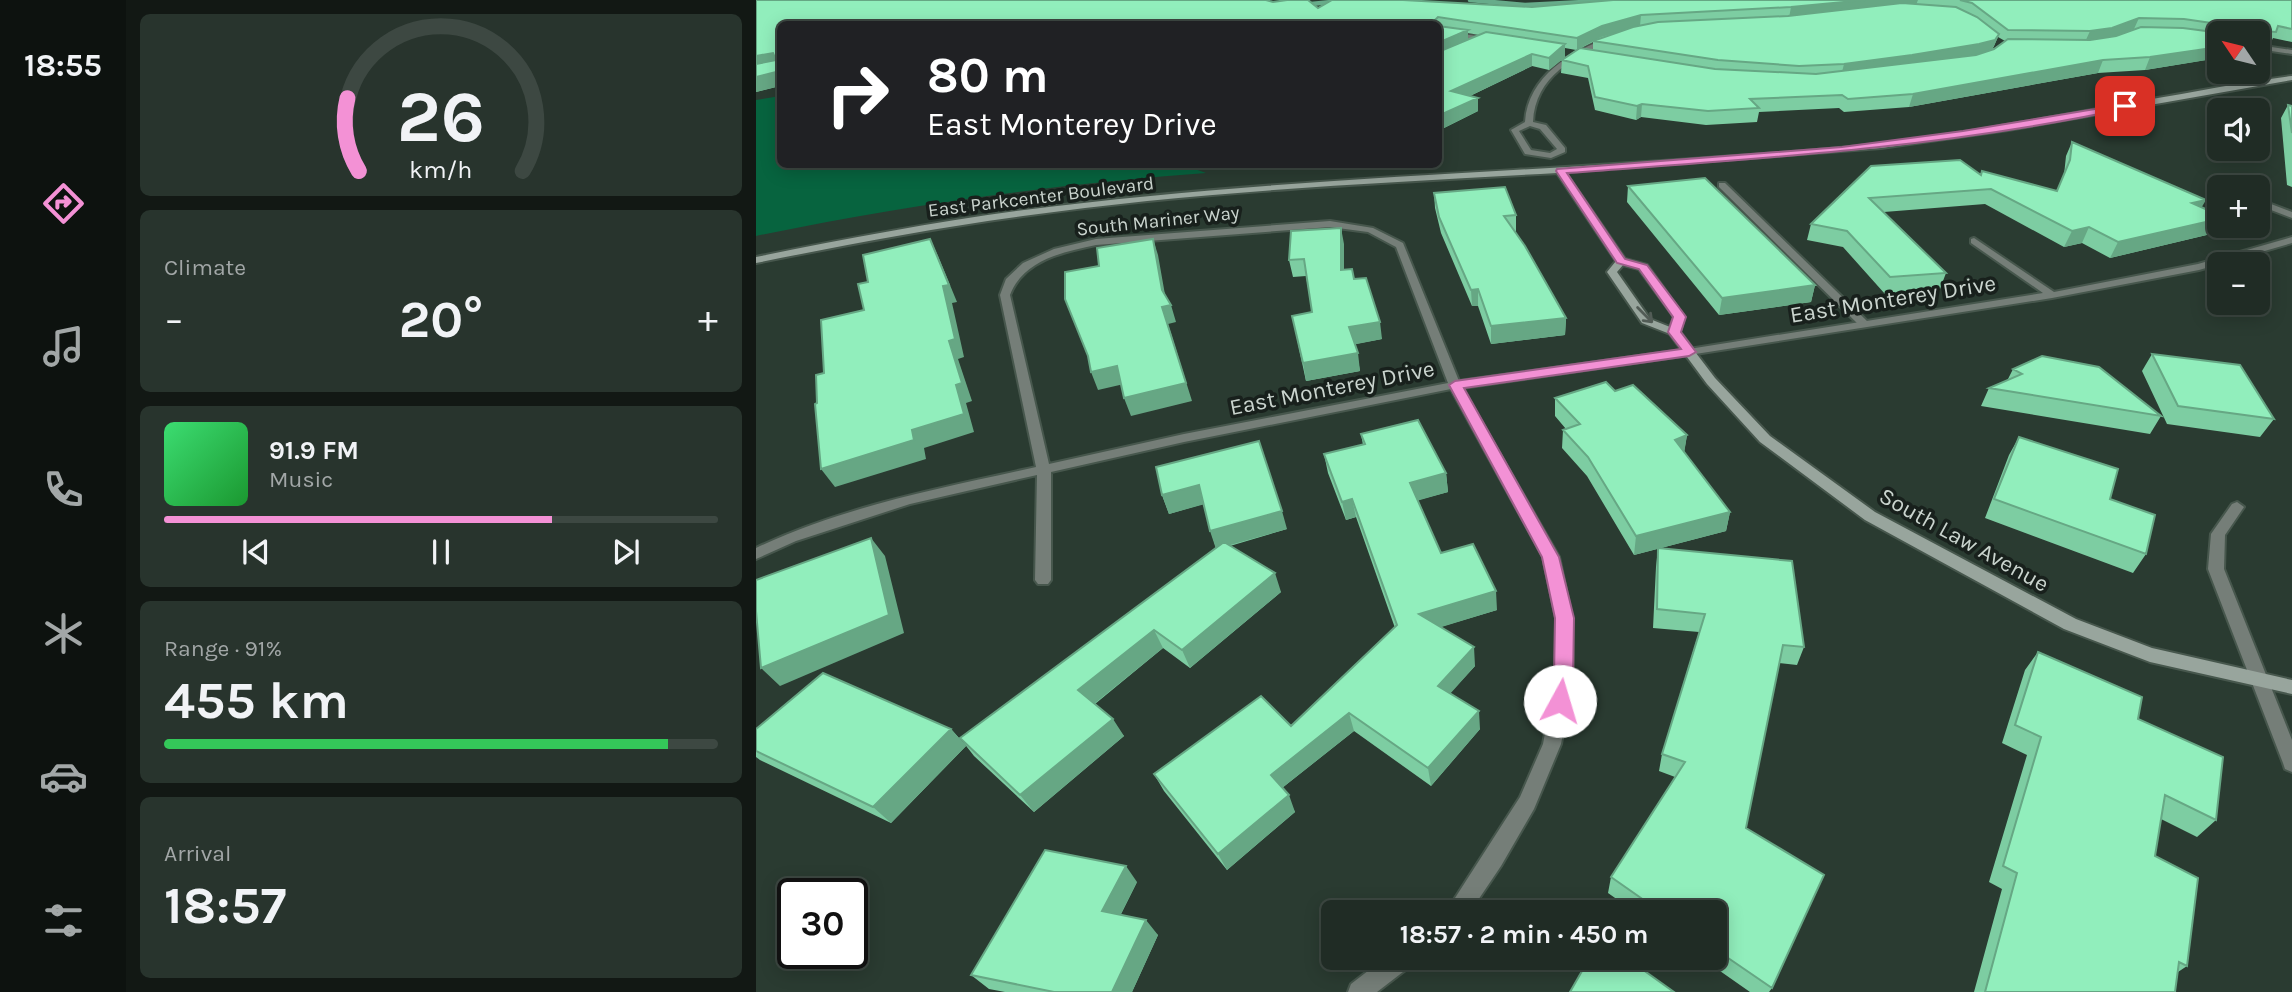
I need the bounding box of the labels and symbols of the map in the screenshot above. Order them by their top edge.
north arrow [2207,21,2270,84]
pin [2095,76,2155,136]
street label: East Parkcenter Boulevard [927,172,1155,222]
street label: South Mariner Way [1075,201,1241,241]
street label: East Monterey Drive [1788,269,1998,329]
one-way arrow [1636,306,1653,324]
street label: East Monterey Drive [1227,355,1437,421]
street label: South Law Avenue [1875,482,2053,598]
position arrow [1523,664,1597,738]
speed limit sign: 30 [777,878,868,969]

